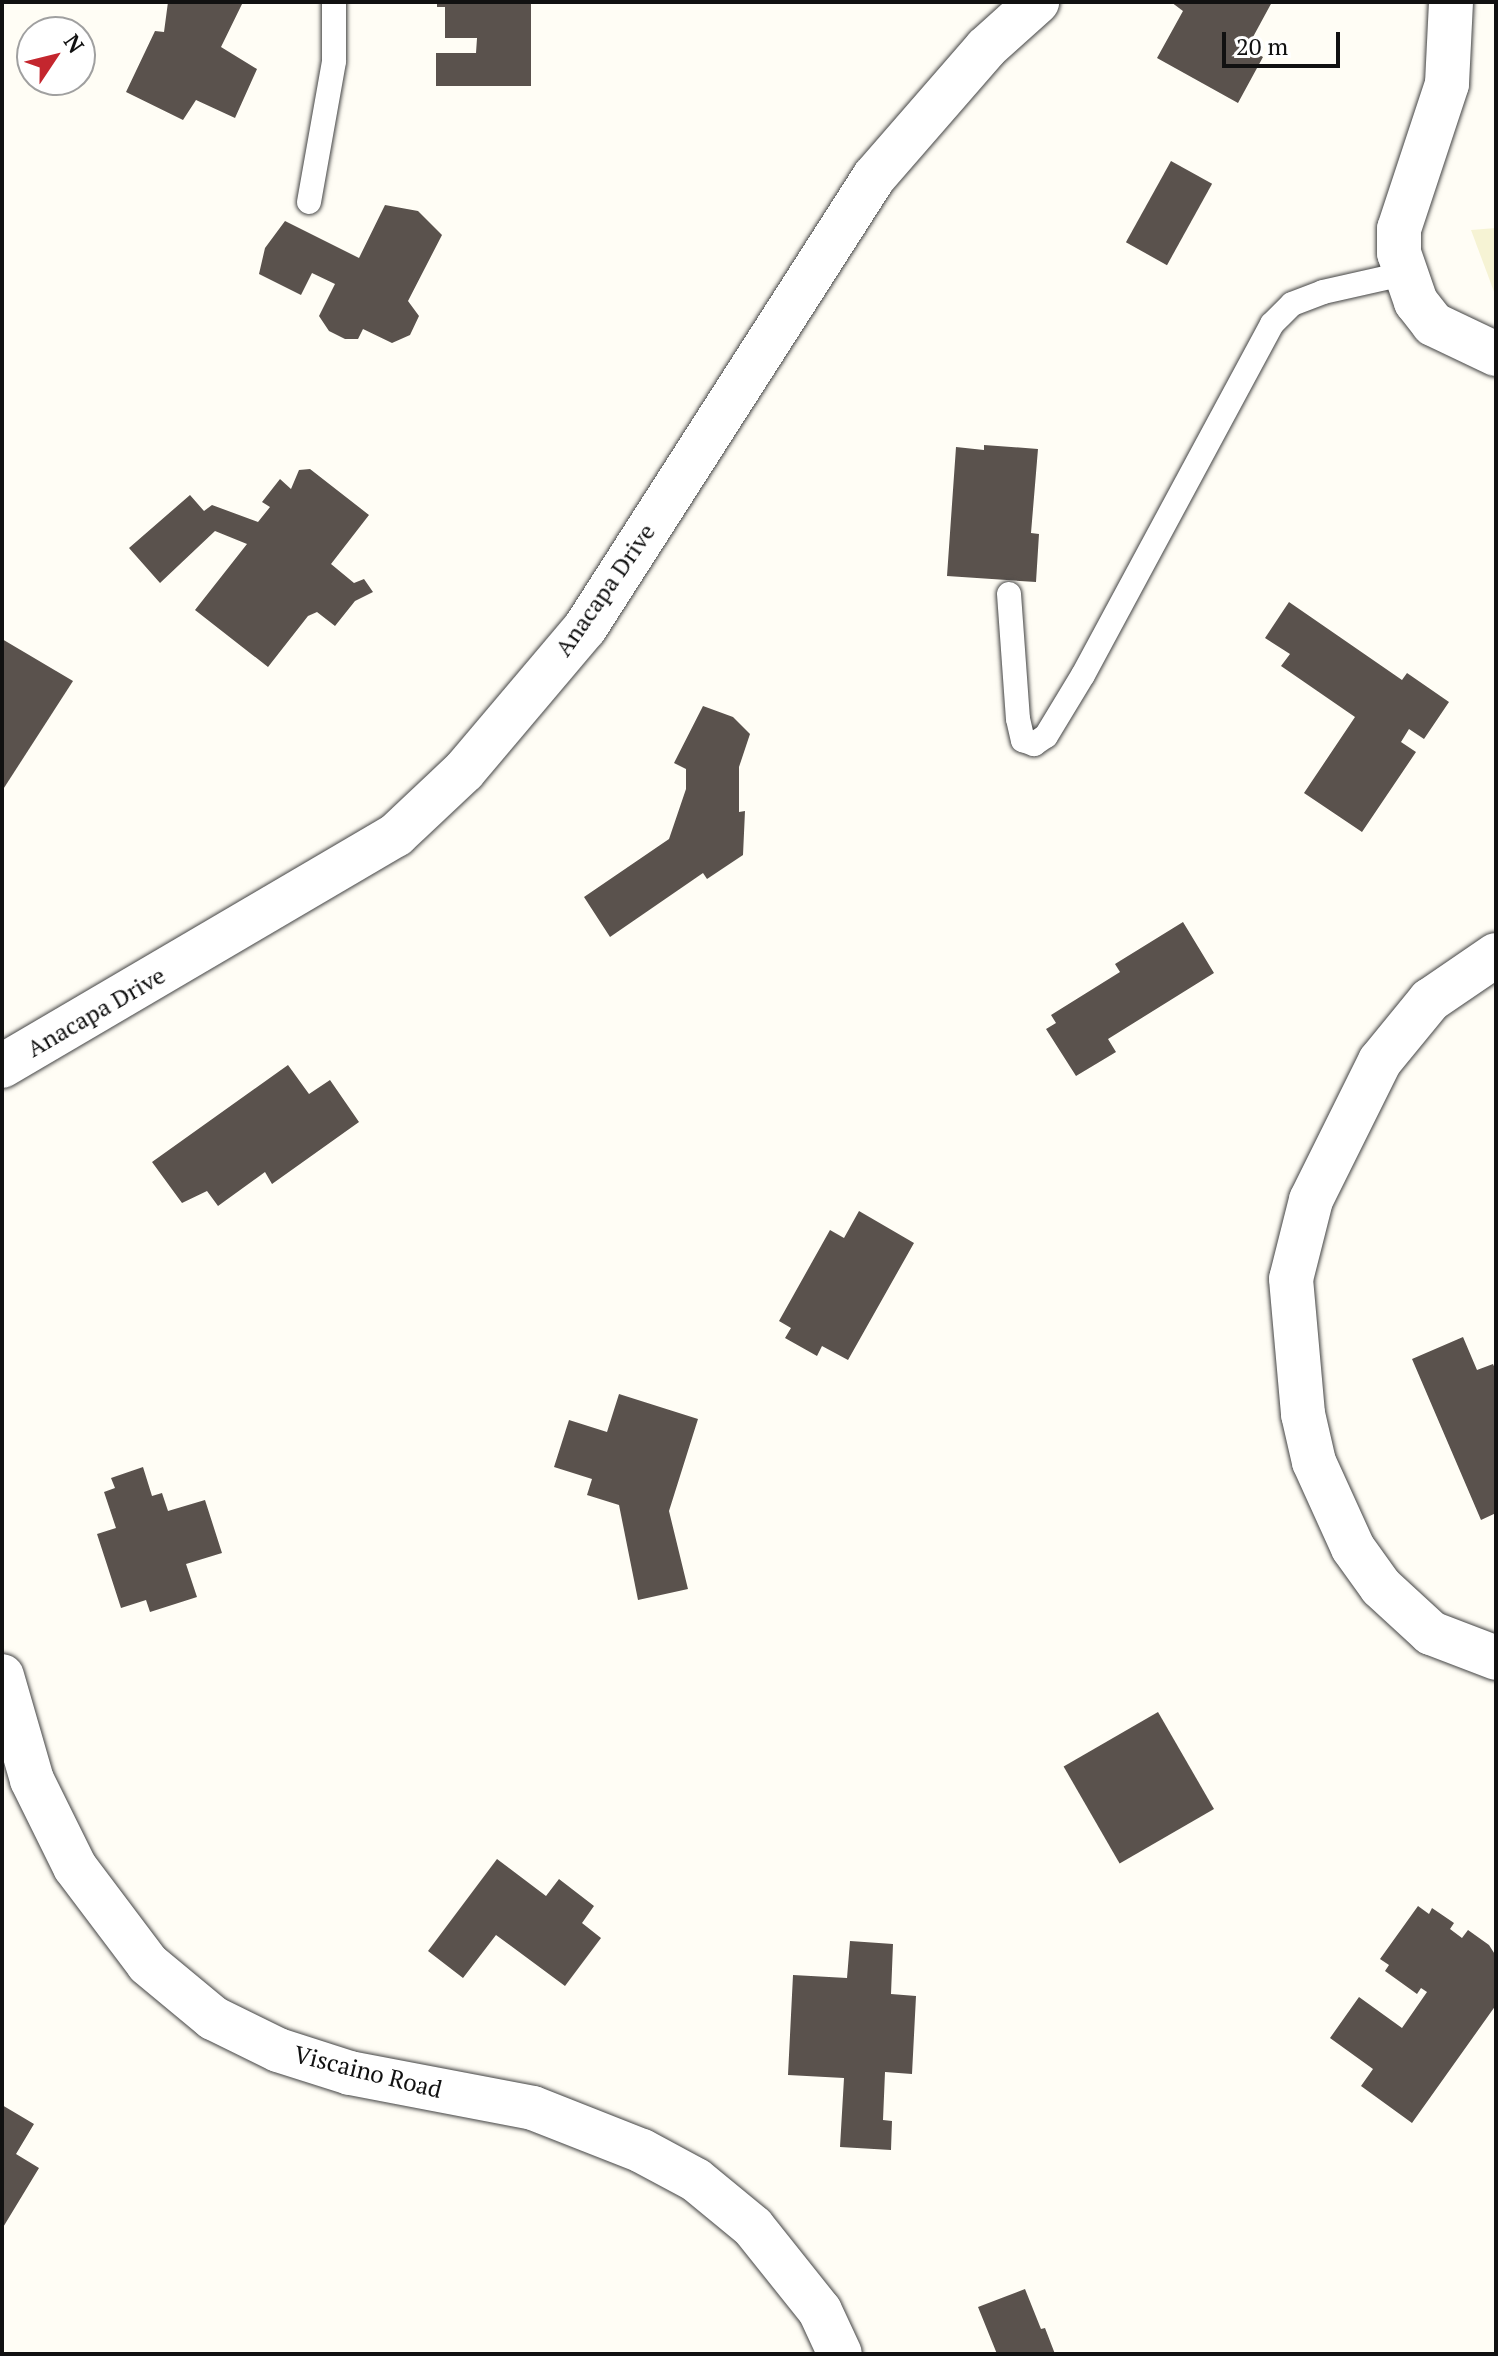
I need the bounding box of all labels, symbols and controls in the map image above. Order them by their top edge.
north arrow [16,16,96,96]
scale bar [1226,16,1344,66]
text: N [58,28,91,58]
text: 20 m [1236,30,1288,62]
street label: Anacapa Drive [549,518,661,662]
street label: Anacapa Drive [22,961,170,1063]
street label: Viscaino Road [291,2040,445,2104]

